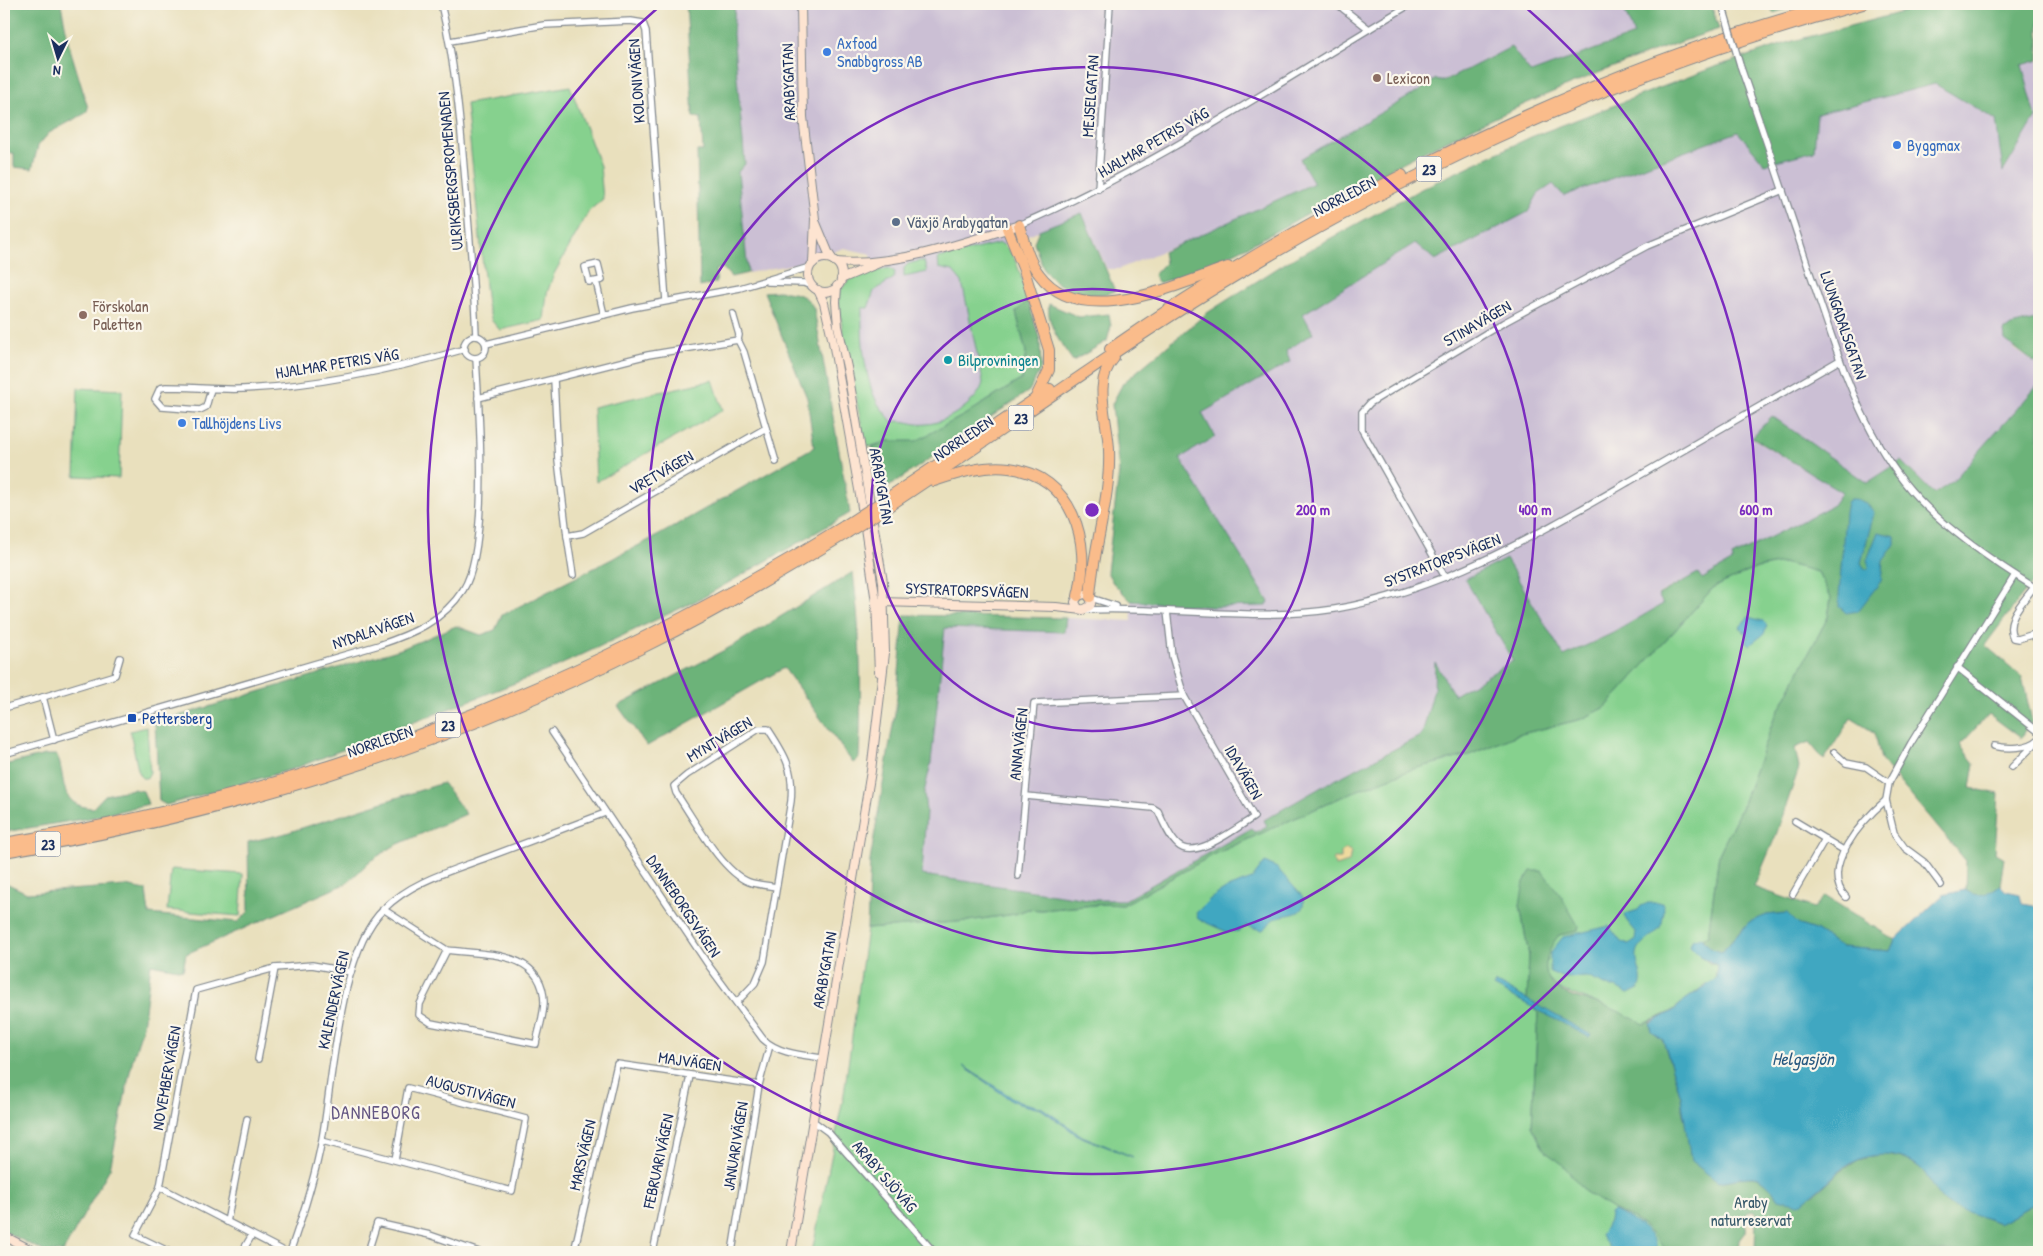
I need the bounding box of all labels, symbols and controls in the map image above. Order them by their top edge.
north arrow [32,32,82,82]
place label: Axfood Snabbgross AB [837,32,923,72]
street label: KOLONIVÄGEN [622,38,650,124]
street label: ARABYGATAN [776,43,800,121]
marker: Axfood Snabbgross AB [821,46,833,58]
street label: MEJSELGATAN [1076,54,1104,138]
text: N [52,62,61,81]
place label: Lexicon [1387,67,1430,89]
marker: Lexicon [1371,72,1383,84]
street label: ULRIKSBERGSPROMENADEN [432,91,468,251]
street label: HJALMAR PETRIS VÄG [1094,101,1213,183]
place label: Byggmax [1907,134,1960,156]
marker: Byggmax [1891,139,1903,151]
road number: 23 [1416,156,1442,182]
street label: NORRLEDEN [1309,170,1379,222]
place label: Växjö Arabygatan [906,211,1008,233]
marker: Växjö Arabygatan [890,216,902,228]
street label: LJUNGADALSGATAN [1815,268,1873,382]
place label: Förskolan Paletten [92,295,149,335]
street label: STINAVÄGEN [1439,295,1515,351]
marker: Förskolan Paletten [77,309,89,321]
street label: HJALMAR PETRIS VÄG [274,342,400,384]
place label: Bilprovningen [958,349,1039,371]
marker: Bilprovningen [942,354,954,366]
road number: 23 [1008,406,1034,430]
street label: NORRLEDEN [929,410,997,466]
place label: Tallhöjdens Livs [192,412,281,434]
marker: Tallhöjdens Livs [176,417,188,429]
street label: VRETVÄGEN [625,445,697,499]
street label: ARABYGATAN [864,446,900,526]
text: 200 m [1296,499,1330,520]
text: 400 m [1519,499,1551,520]
text: 600 m [1739,499,1773,520]
centre of rings [1083,501,1101,519]
street label: SYSTRATORPSVÄGEN [1381,528,1503,592]
street label: SYSTRATORPSVÄGEN [905,577,1029,603]
street label: NYDALAVÄGEN [329,606,417,654]
place label: Pettersberg [142,707,212,729]
street label: ANNAVÄGEN [1003,707,1033,781]
street label: MYNTVÄGEN [682,711,756,767]
marker: Pettersberg [126,712,138,724]
road number: 23 [436,712,460,738]
street label: NORRLEDEN [344,720,416,762]
street label: IDAVÄGEN [1220,741,1268,803]
road number: 23 [36,832,60,856]
street label: DANNEBORGSVÄGEN [642,851,726,961]
street label: ARABYGATAN [806,930,842,1010]
street label: KALENDERVÄGEN [312,949,354,1051]
street label: NOVEMBERVÄGEN [146,1024,186,1132]
street label: MAJVÄGEN [657,1046,723,1076]
water label: Helgasjön [1772,1046,1836,1071]
street label: AUGUSTIVÄGEN [424,1069,518,1113]
district label: DANNEBORG [331,1100,421,1125]
street label: JANUARIVÄGEN [717,1100,753,1192]
street label: FEBRUARIVÄGEN [637,1112,679,1211]
street label: MARSVÄGEN [563,1117,601,1193]
street label: ARABY SJÖVÄG [848,1135,923,1217]
park label: Araby naturreservat [1711,1191,1792,1231]

